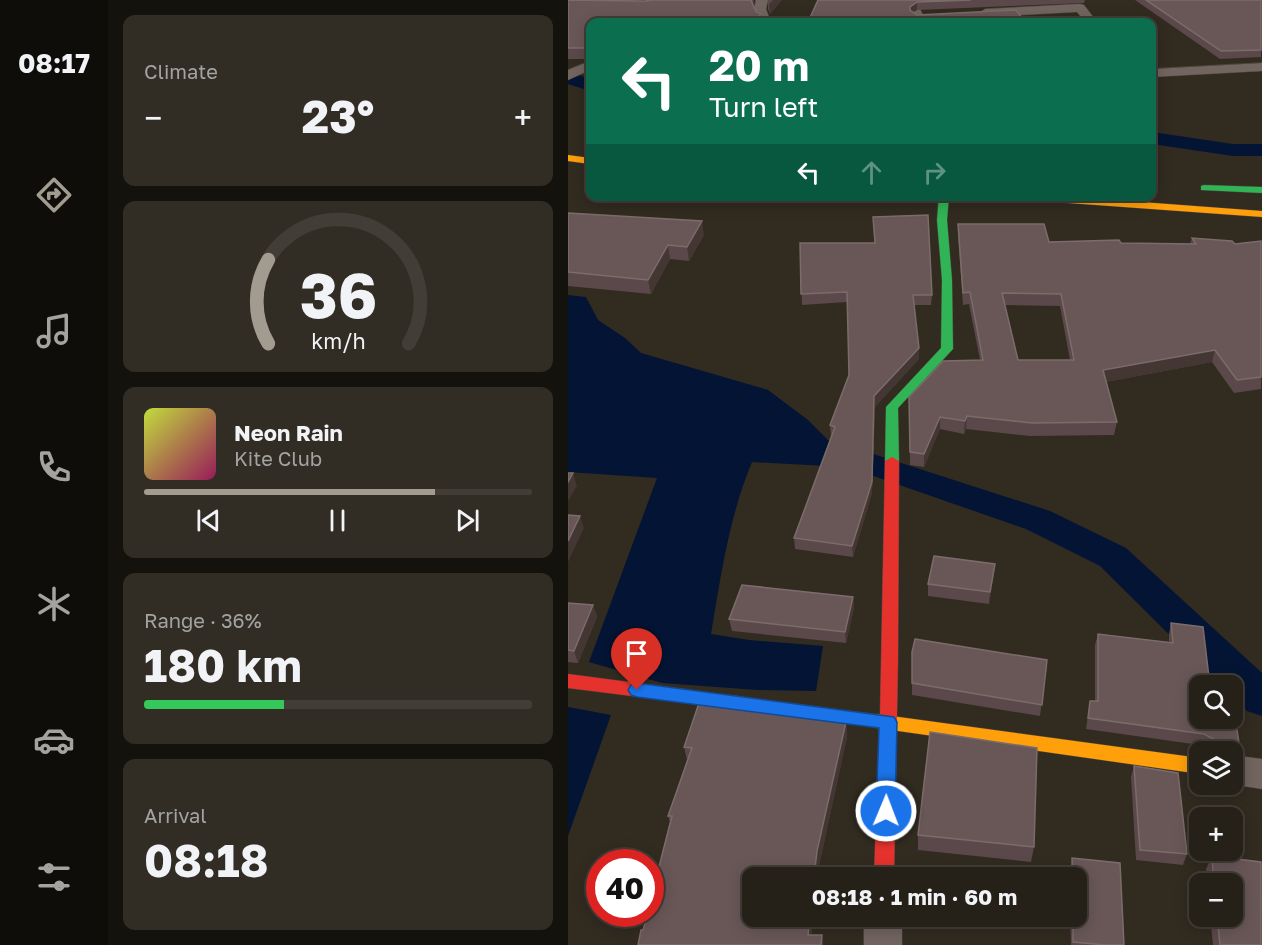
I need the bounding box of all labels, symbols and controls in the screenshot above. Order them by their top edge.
text: 20 m [709,40,809,90]
icon: left [610,42,688,120]
text: 08:17 [18,47,90,79]
text: Climate [144,59,218,83]
text: 23° [302,89,374,143]
text: Turn left [709,91,818,123]
text: − [144,98,162,137]
text: + [514,98,532,137]
icon: left [792,156,825,189]
icon: ahead [855,156,888,189]
icon: right [918,156,951,189]
icon: directions [33,174,75,216]
text: 36 [299,257,377,332]
icon: music [33,310,75,352]
text: km/h [311,328,365,354]
text: Neon Rain [234,419,343,446]
icon: phone [33,446,75,488]
text: Kite Club [234,446,322,470]
icon: previous [192,504,225,537]
icon: pause [321,504,354,537]
icon: next [451,504,484,537]
icon: climate [33,583,75,625]
text: Range · 36% [144,608,262,632]
pin [611,628,662,690]
icon: arrive [620,637,653,670]
text: 180 km [144,638,302,692]
map controls [1189,675,1243,927]
button: search [1189,675,1243,729]
icon: car [33,719,75,761]
button: layers [1189,741,1243,795]
position arrow [854,779,918,843]
text: Arrival [144,803,207,827]
button: + [1189,807,1243,861]
text: 08:18 [144,833,268,887]
speed limit sign: 40 [586,849,664,927]
icon: filters [33,856,75,898]
button: − [1189,873,1243,927]
text: 08:18 · 1 min · 60 m [812,883,1017,910]

